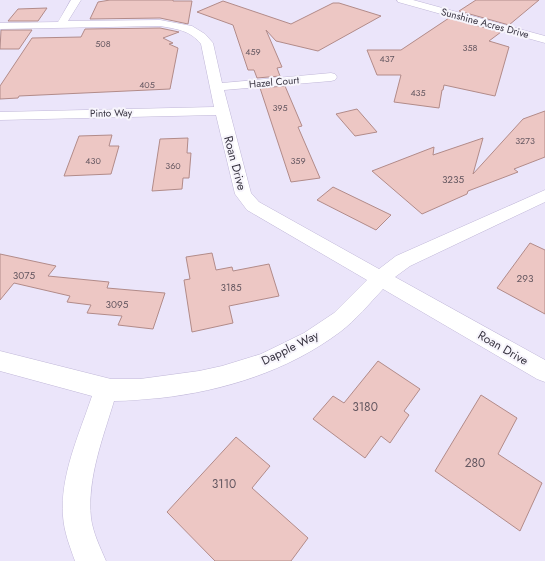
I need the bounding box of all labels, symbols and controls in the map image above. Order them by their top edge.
street label: Sunshine Acres Drive [439,4,531,42]
house number: 508 [95,37,111,50]
house number: 358 [463,41,478,54]
house number: 459 [245,45,261,58]
house number: 437 [380,52,395,65]
street label: Hazel Court [248,72,300,92]
house number: 405 [139,78,155,91]
house number: 435 [410,86,426,99]
house number: 395 [272,101,288,114]
street label: Pinto Way [90,105,133,121]
street label: Roan Drive [219,134,251,192]
house number: 3273 [515,134,535,147]
house number: 430 [85,154,101,167]
house number: 359 [290,154,306,167]
house number: 360 [165,159,181,172]
house number: 3235 [442,172,464,187]
house number: 3075 [13,268,36,283]
house number: 293 [517,271,534,286]
house number: 3185 [220,280,242,295]
house number: 3095 [106,297,129,312]
street label: Dapple Way [258,326,322,370]
street label: Roan Drive [474,326,532,370]
house number: 3180 [352,398,378,416]
house number: 280 [465,454,485,472]
house number: 3110 [212,475,236,493]

